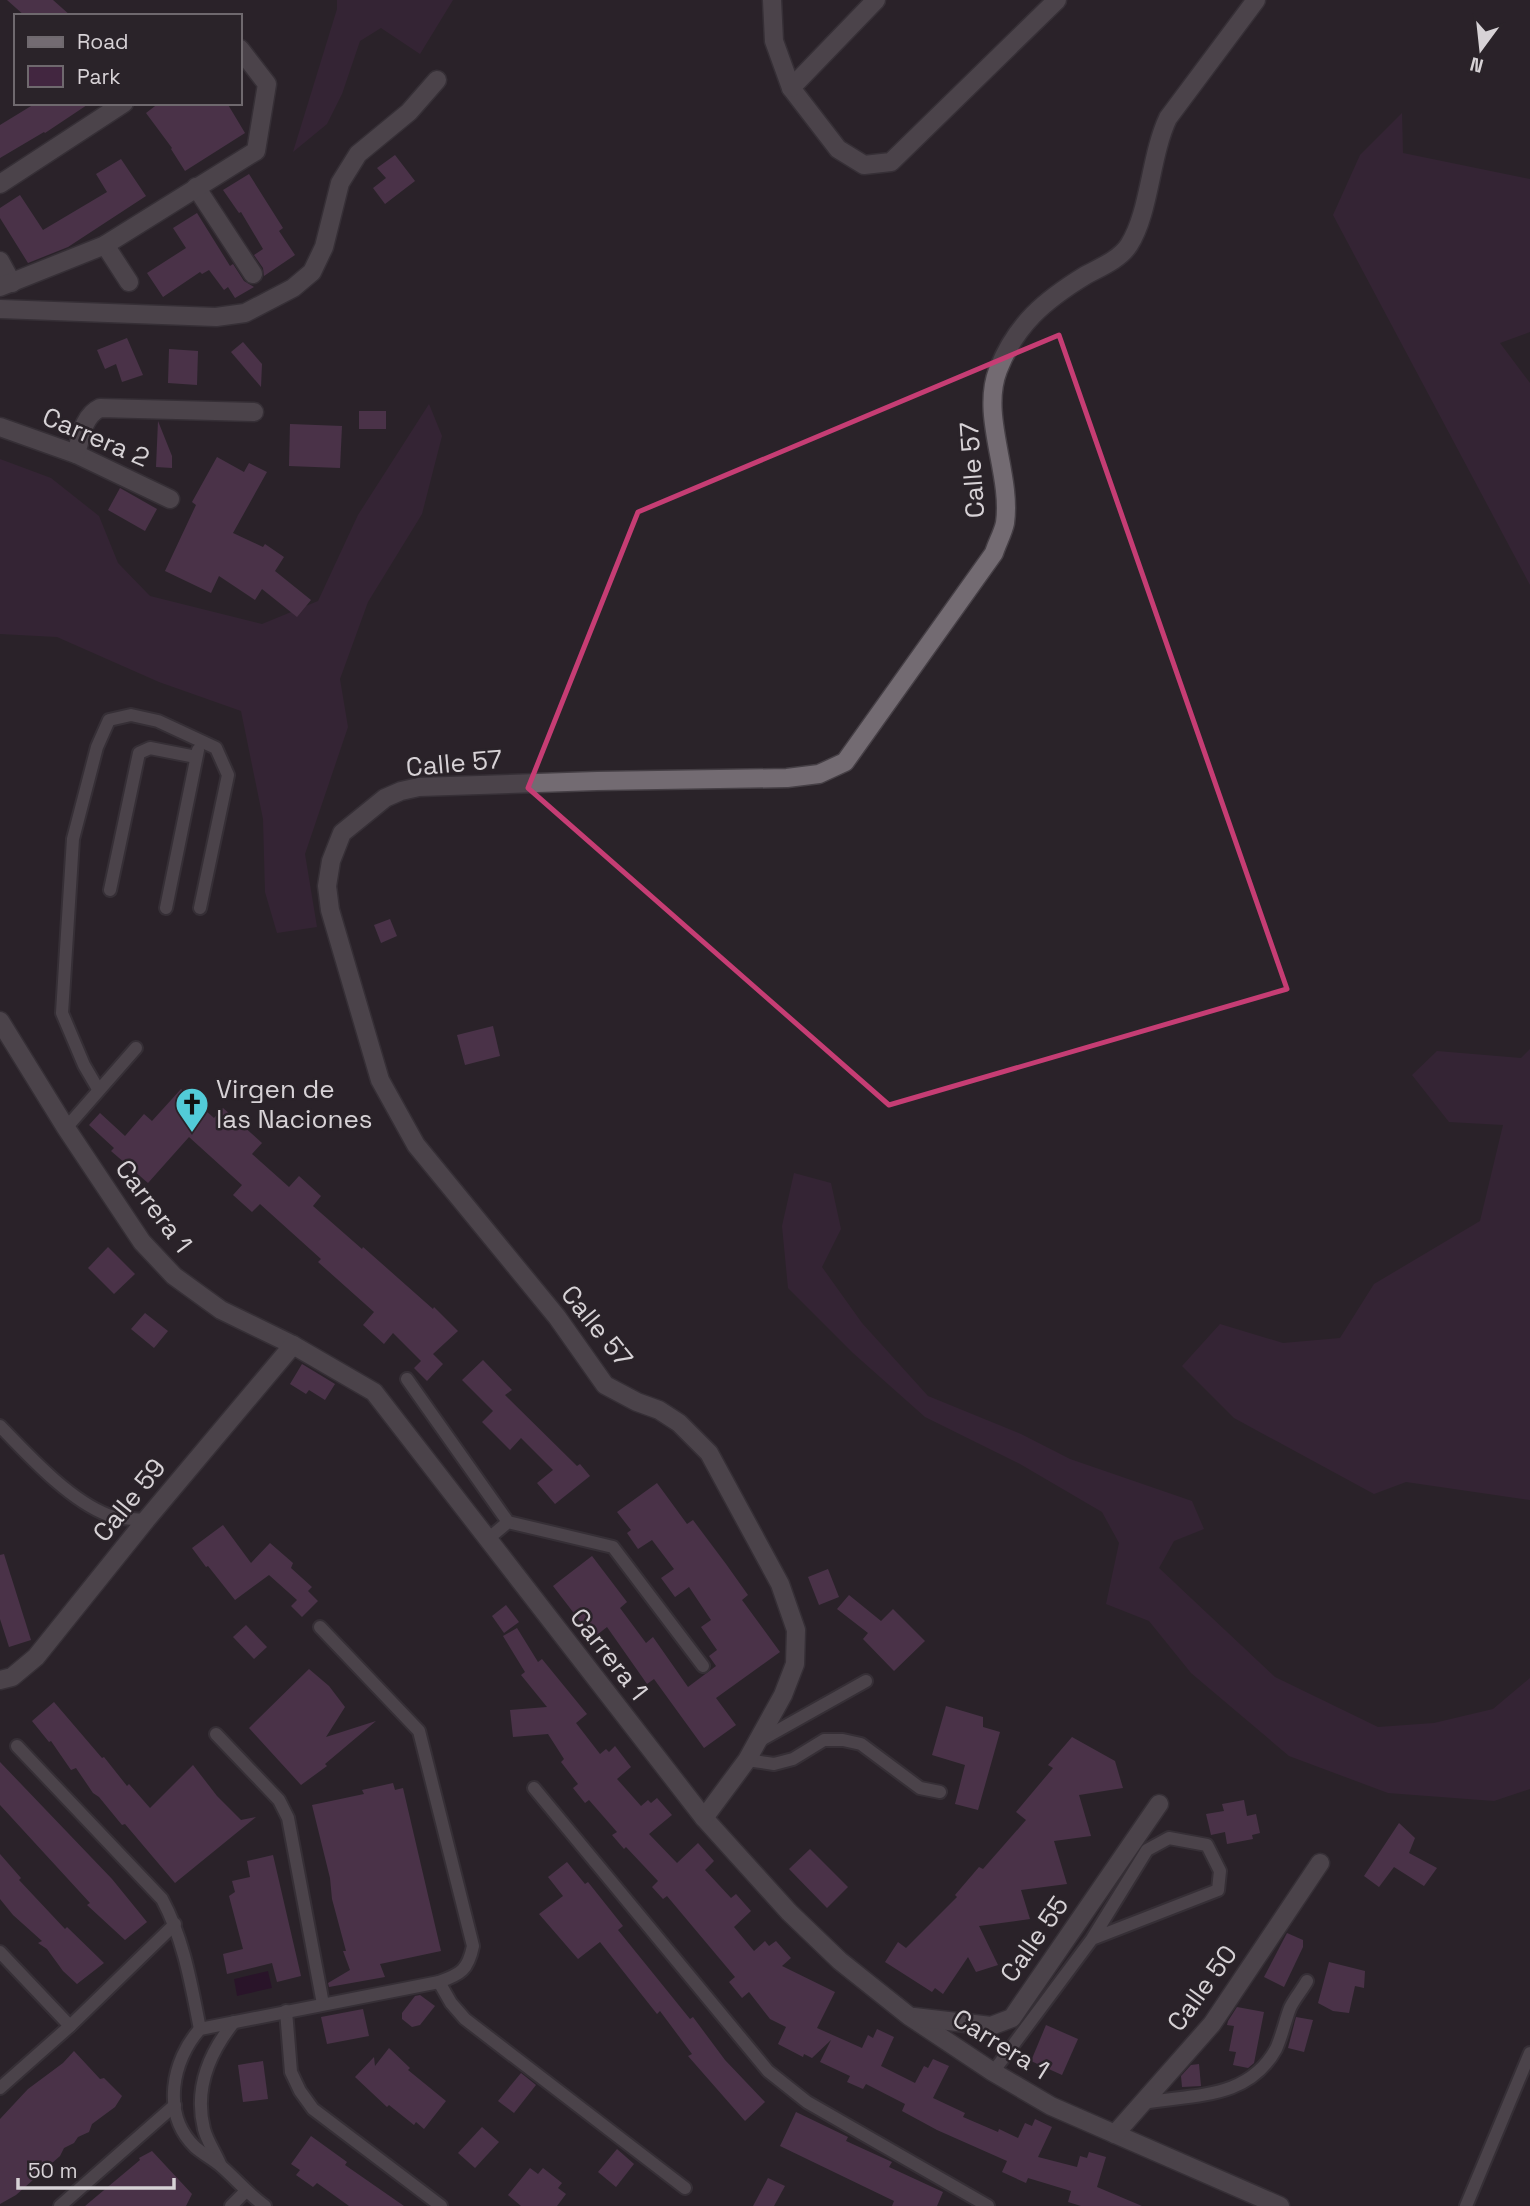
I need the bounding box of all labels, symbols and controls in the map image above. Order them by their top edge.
legend [14,14,242,105]
north arrow [1446,14,1516,84]
text: Road [77,28,129,55]
text: N [1467,51,1486,79]
text: Park [77,63,121,90]
street label: Carrera 2 [37,399,155,475]
street label: Calle 57 [952,421,992,519]
street label: Calle 57 [405,742,503,784]
place label: Virgen de las Naciones [216,1072,372,1136]
church icon: Virgen de las Naciones [173,1085,211,1134]
street label: Carrera 1 [108,1153,200,1259]
street label: Calle 57 [553,1278,641,1374]
street label: Calle 59 [85,1451,173,1549]
street label: Carrera 1 [562,1601,656,1707]
street label: Calle 55 [992,1889,1076,1989]
street label: Calle 50 [1159,1938,1245,2038]
street label: Carrera 1 [946,2001,1056,2087]
scale bar [18,2146,173,2190]
text: 50 m [28,2157,78,2184]

